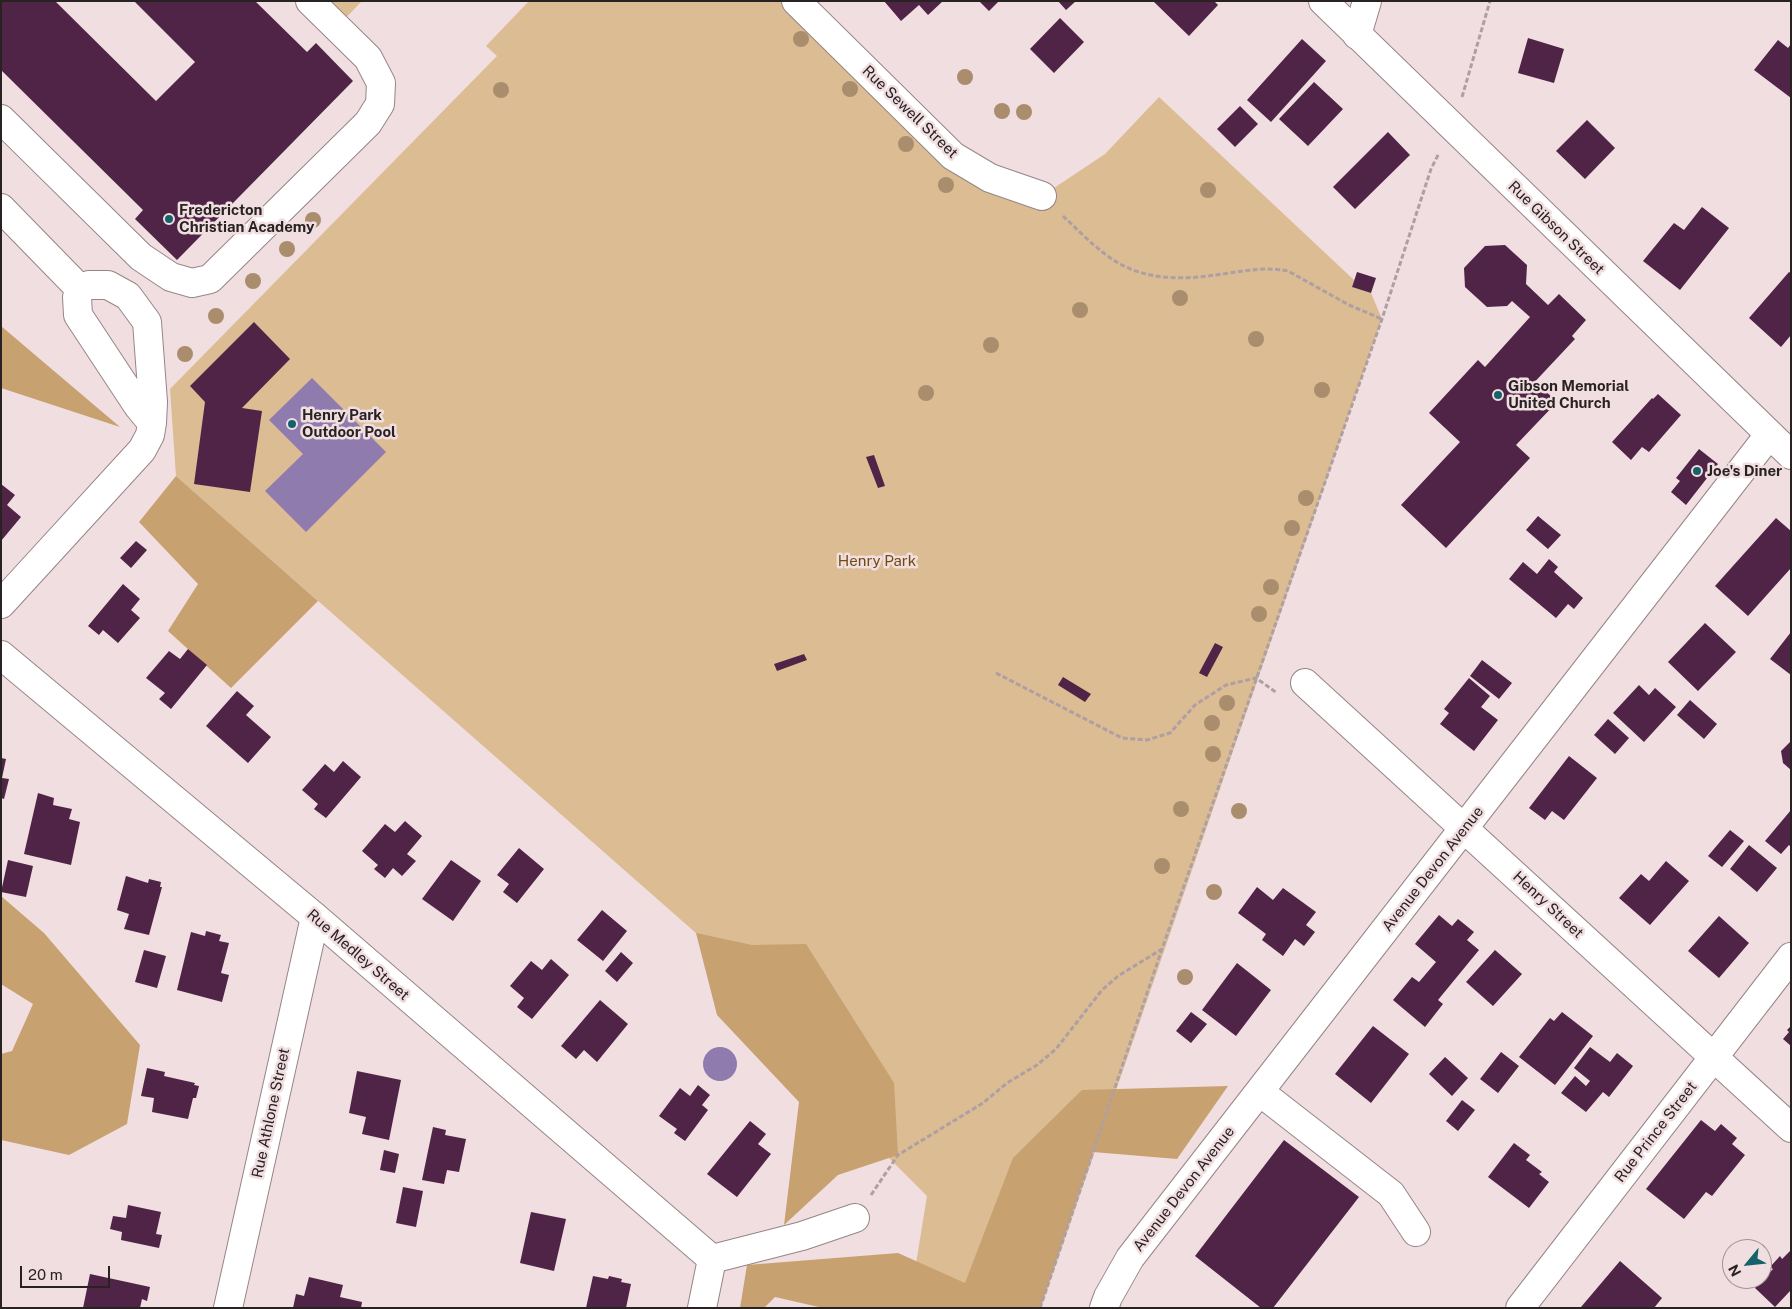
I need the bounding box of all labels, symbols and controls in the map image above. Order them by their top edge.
street label: Rue Sewell Street [859,62,961,162]
street label: Rue Gibson Street [1504,177,1608,279]
place label: Fredericton Christian Academy [179,201,314,236]
marker: Fredericton Christian Academy [163,213,175,225]
place label: Gibson Memorial United Church [1508,377,1629,412]
marker: Gibson Memorial United Church [1492,389,1504,401]
place label: Henry Park Outdoor Pool [302,406,396,441]
marker: Henry Park Outdoor Pool [286,418,298,430]
place label: Joe's Diner [1707,462,1782,480]
marker: Joe's Diner [1691,465,1703,477]
park label: Henry Park [838,552,916,570]
street label: Avenue Devon Avenue [1379,803,1487,935]
street label: Henry Street [1509,868,1587,942]
street label: Rue Medley Street [303,906,413,1004]
street label: Rue Athlone Street [248,1046,294,1180]
street label: Rue Prince Street [1611,1078,1701,1186]
street label: Avenue Devon Avenue [1130,1123,1238,1255]
north arrow [1722,1239,1772,1289]
scale bar [22,1256,112,1288]
text: N [1725,1262,1744,1279]
text: 20 m [28,1266,63,1283]

